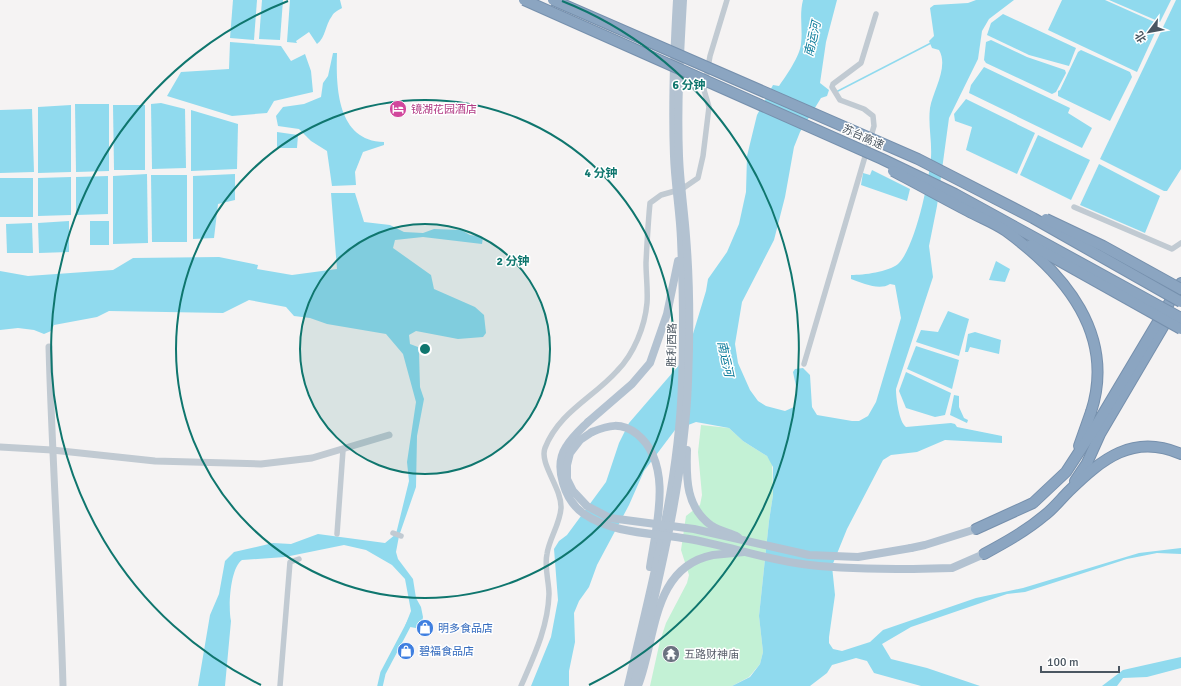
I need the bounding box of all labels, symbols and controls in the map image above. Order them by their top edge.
north arrow [1129,12,1169,52]
water label: 南运河 [802,18,825,58]
text: 北 [1133,29,1149,45]
text: 6 分钟 [672,78,706,93]
hotel icon: 镜湖花园酒店 [388,99,408,119]
place label: 镜湖花园酒店 [411,103,477,116]
street label: 苏台高速 [840,122,886,152]
text: 4 分钟 [584,166,618,181]
text: 2 分钟 [496,254,530,269]
street label: 胜利西路 [665,323,679,367]
water label: 南运河 [714,340,736,380]
centre of rings [418,342,432,356]
shop icon: 明多食品店 [415,618,435,638]
place label: 明多食品店 [438,622,493,635]
shop icon: 碧福食品店 [396,641,416,661]
temple icon: 五路财神庙 [661,644,681,664]
place label: 碧福食品店 [419,645,474,658]
place label: 五路财神庙 [684,648,739,661]
scale bar [1041,648,1119,674]
text: 100 m [1047,655,1079,670]

